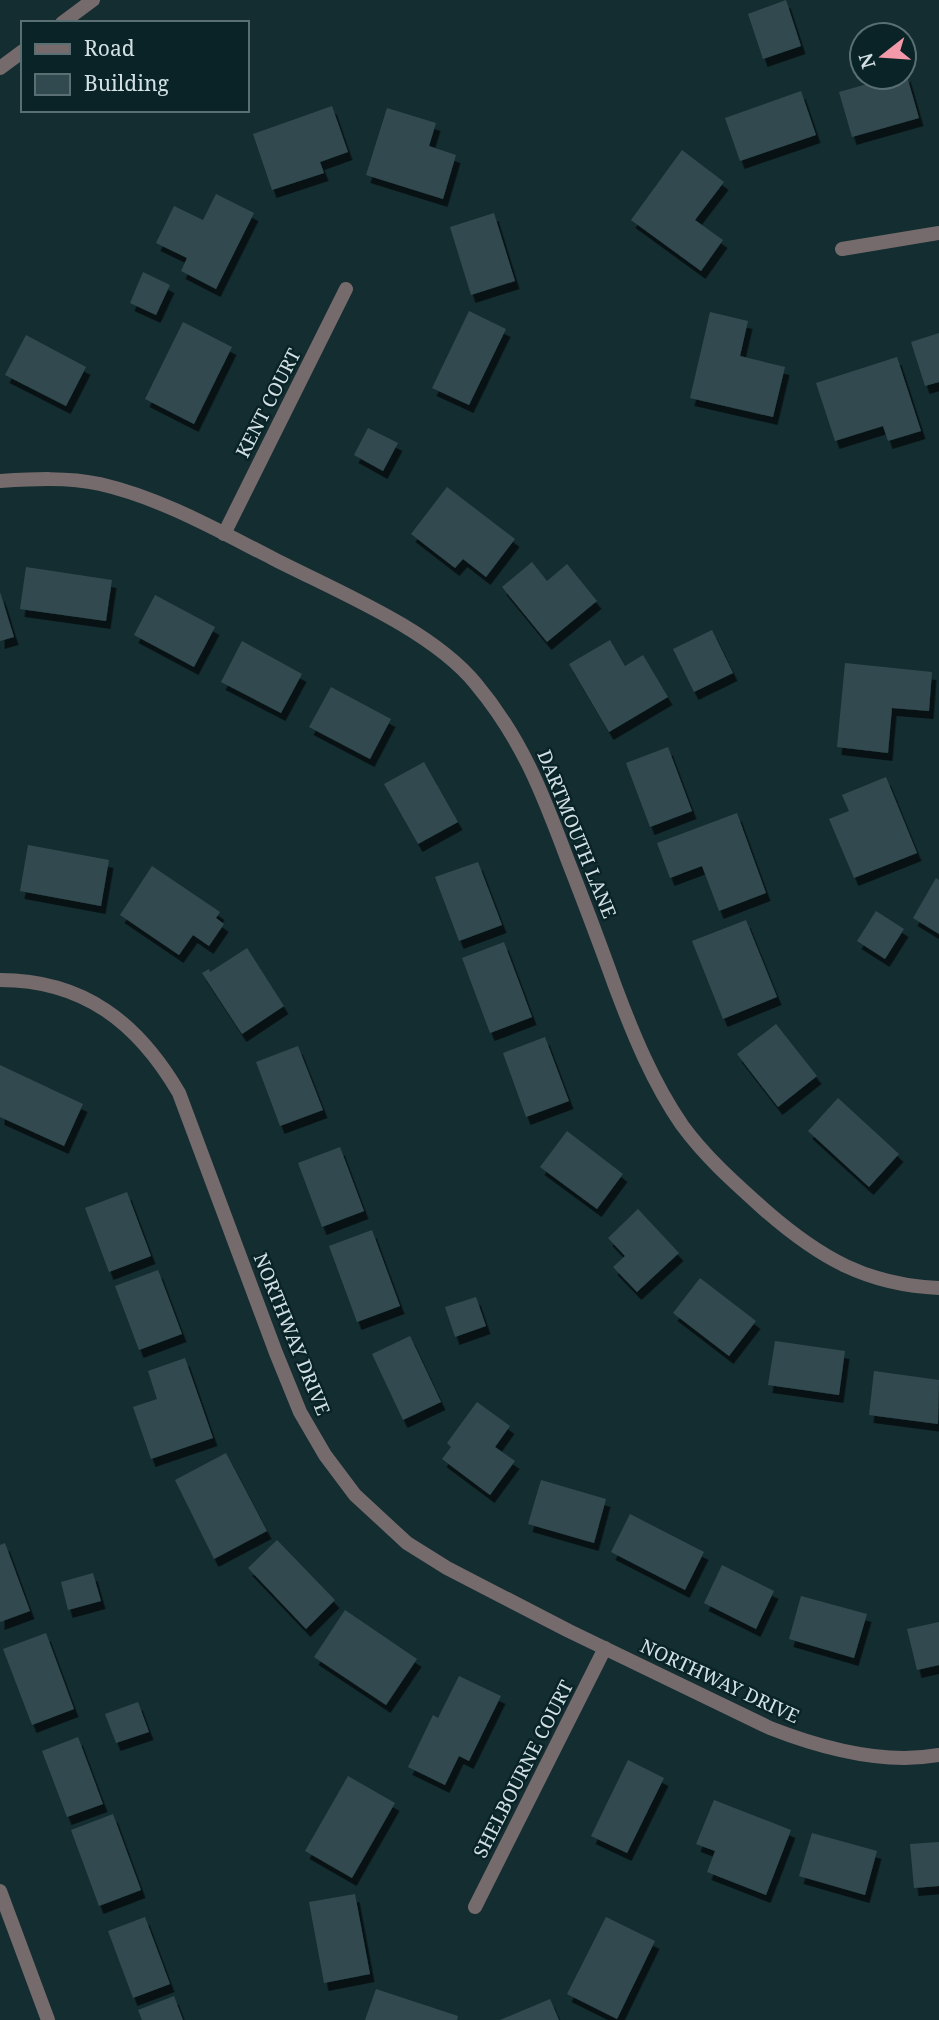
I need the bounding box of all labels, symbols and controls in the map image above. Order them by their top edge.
legend [21,21,248,112]
north arrow [848,21,918,91]
text: Road [84,34,135,62]
text: N [852,50,881,72]
text: Building [84,69,169,97]
street label: KENT COURT [229,344,307,462]
street label: DARTMOUTH LANE [531,746,623,922]
street label: NORTHWAY DRIVE [248,1249,336,1419]
street label: NORTHWAY DRIVE [636,1633,804,1729]
street label: SHELBOURNE COURT [467,1675,579,1862]

